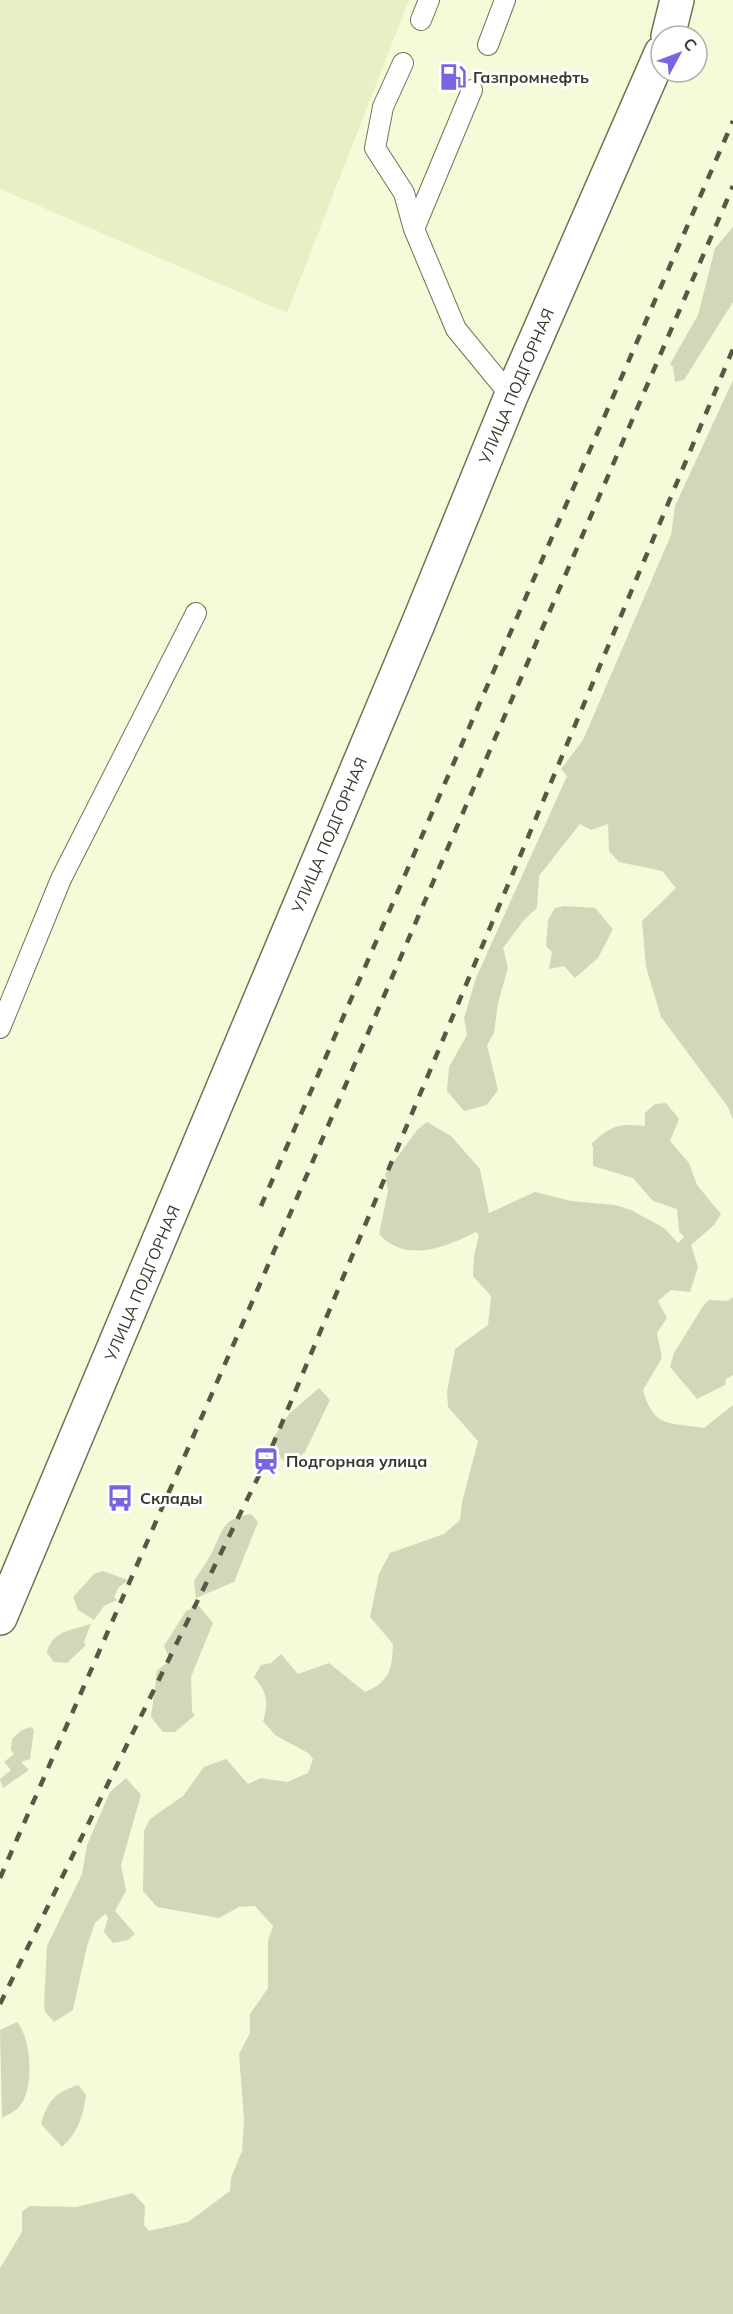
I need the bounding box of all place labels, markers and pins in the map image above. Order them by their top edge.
fuel station icon: Газпромнефть [438,62,468,92]
place label: Газпромнефть [473,67,589,87]
station icon: Подгорная улица [251,1446,281,1476]
place label: Подгорная улица [286,1451,427,1471]
bus stop icon: Склады [105,1483,135,1513]
place label: Склады [140,1488,203,1508]

